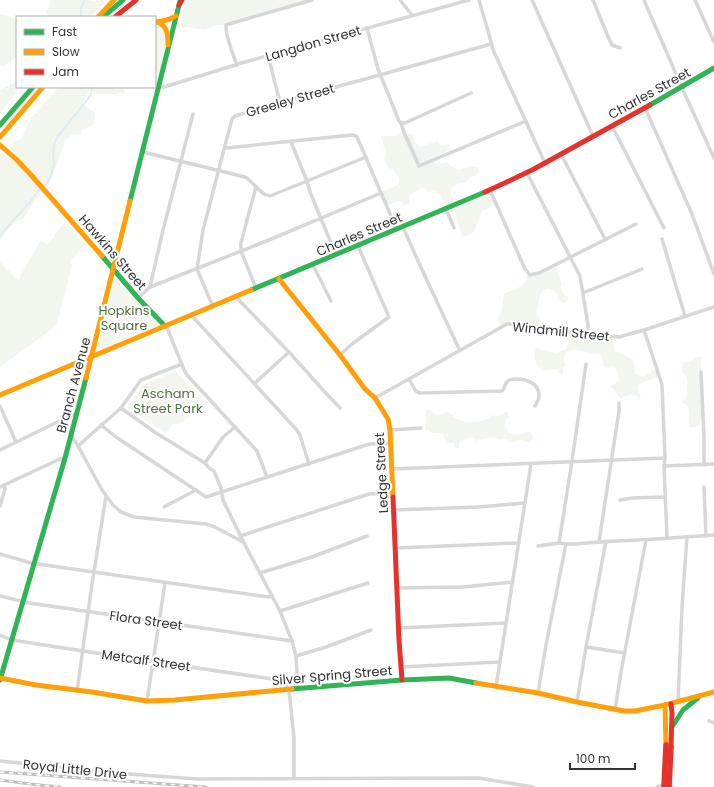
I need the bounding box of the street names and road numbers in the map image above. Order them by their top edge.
street label: Langdon Street [263,21,363,66]
street label: Charles Street [605,63,694,124]
street label: Greeley Street [244,79,337,122]
street label: Charles Street [313,208,405,261]
street label: Hawkins Street [74,210,151,295]
street label: Windmill Street [511,317,611,346]
street label: Branch Avenue [52,335,95,435]
street label: Ledge Street [370,432,393,514]
street label: Flora Street [108,606,184,635]
street label: Metcalf Street [100,645,192,676]
street label: Silver Spring Street [271,661,393,690]
street label: Royal Little Drive [22,755,128,784]

